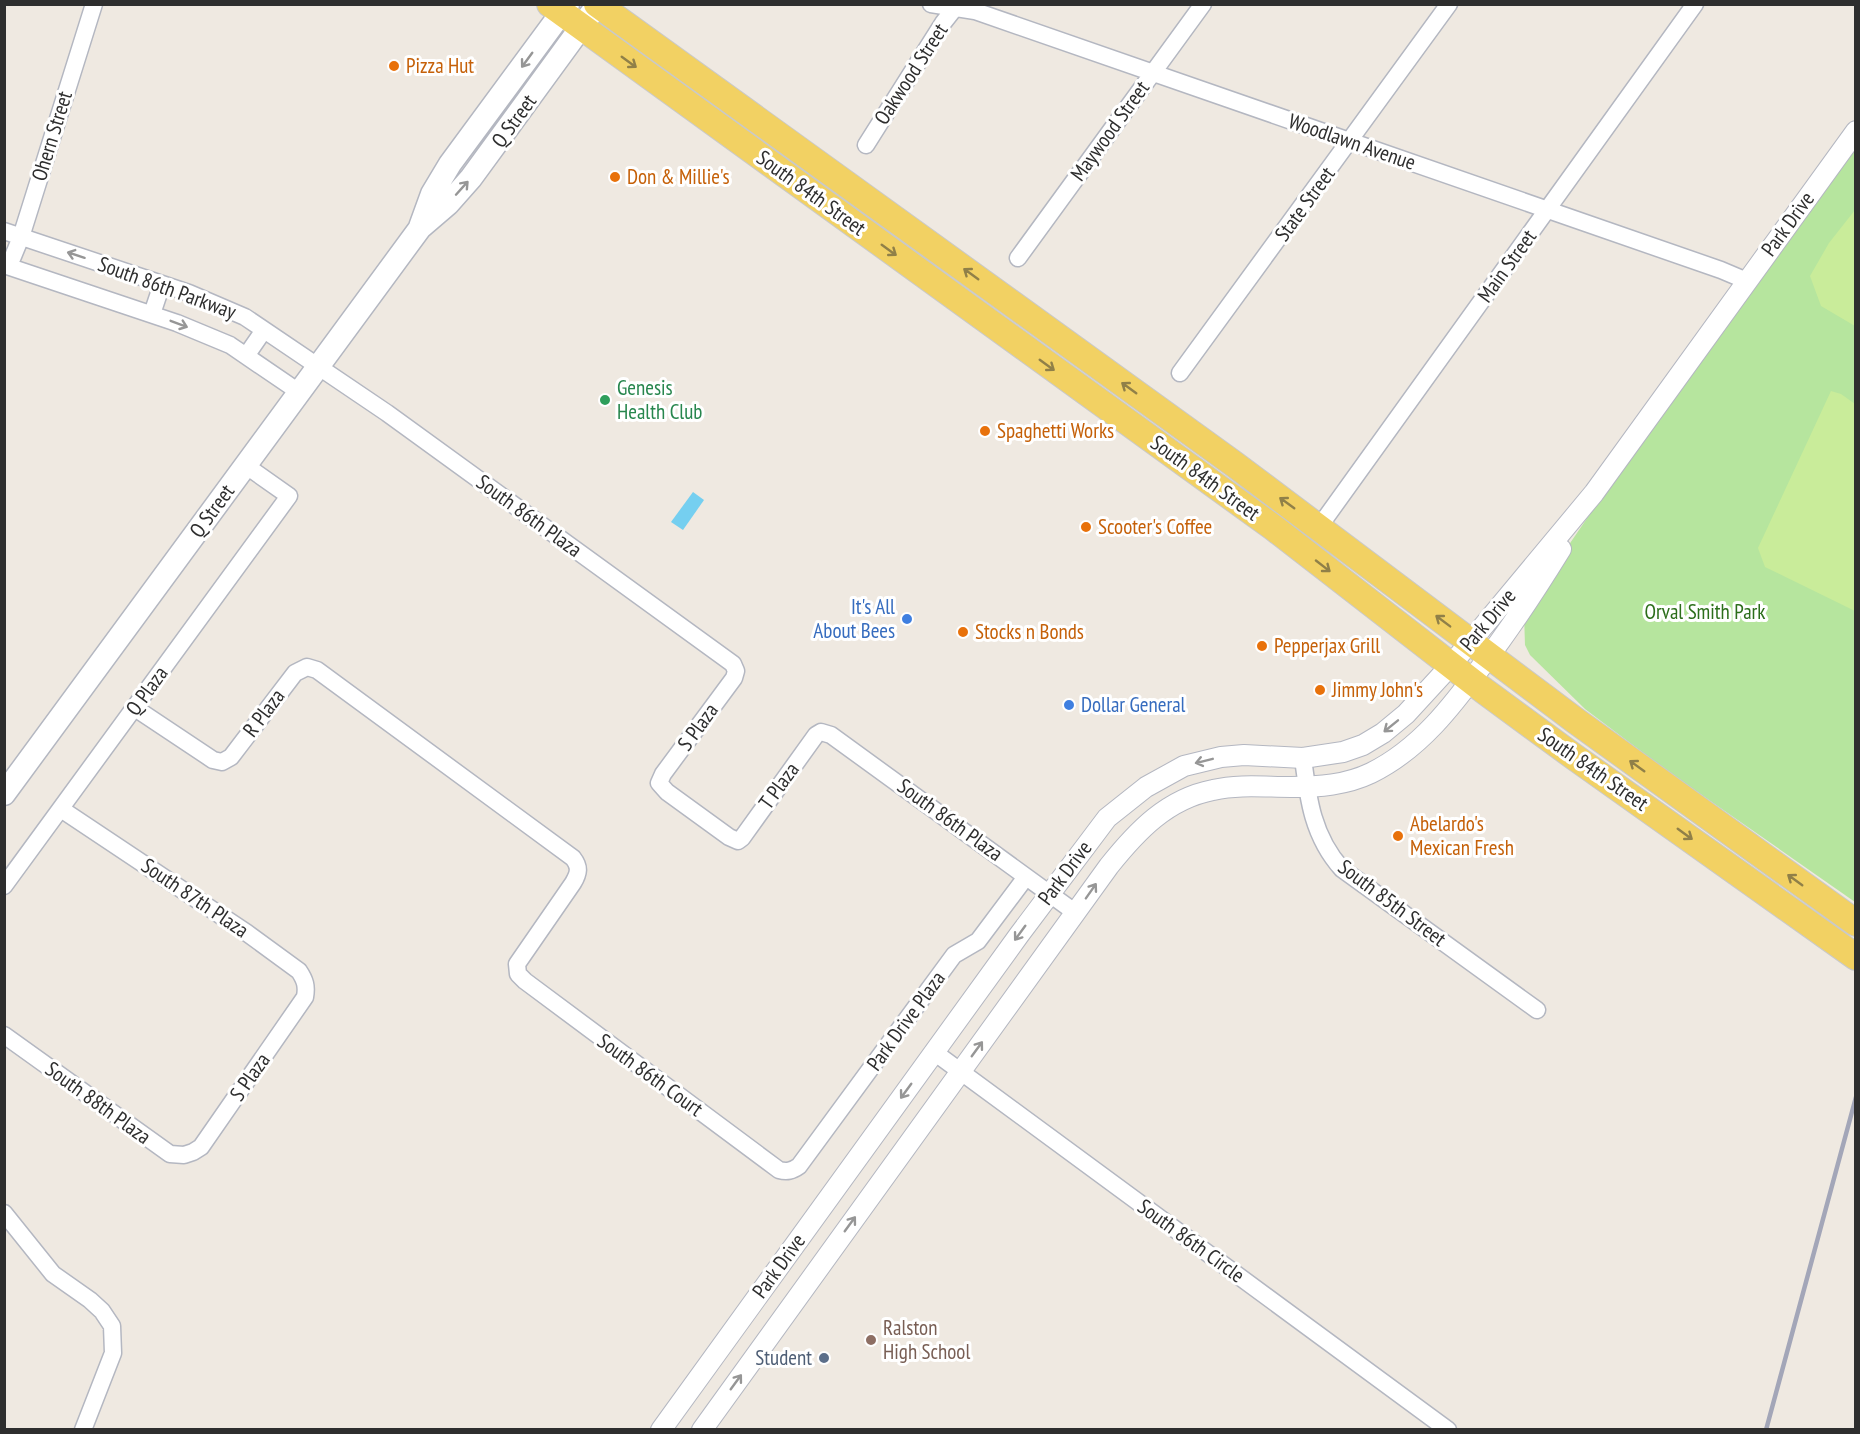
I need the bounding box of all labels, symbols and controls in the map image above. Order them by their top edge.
street label: Oakwood Street [868,18,953,129]
place label: Pizza Hut [406,52,474,79]
one-way arrow [520,52,533,68]
one-way arrow [621,56,637,68]
marker: Pizza Hut [387,59,401,73]
street label: Maywood Street [1064,75,1155,186]
street label: Ohern Street [25,88,78,184]
street label: Q Street [485,89,542,153]
street label: Woodlawn Avenue [1285,107,1419,176]
street label: South 84th Street [751,144,871,241]
street label: State Street [1269,161,1341,246]
place label: Don & Millie's [627,163,729,190]
marker: Don & Millie's [608,170,622,184]
one-way arrow [455,181,469,196]
street label: Park Drive [1755,186,1820,261]
street label: Main Street [1471,224,1542,307]
one-way arrow [881,244,897,256]
one-way arrow [67,249,86,260]
street label: South 86th Parkway [94,250,240,325]
one-way arrow [964,268,980,280]
one-way arrow [169,319,188,330]
one-way arrow [1039,358,1055,371]
place label: Genesis Health Club [617,374,702,425]
one-way arrow [1122,382,1138,394]
marker: Genesis Health Club [598,393,612,407]
place label: Spaghetti Works [997,417,1114,444]
marker: Spaghetti Works [978,424,992,438]
street label: South 84th Street [1145,429,1265,526]
street label: South 86th Plaza [471,468,587,563]
street label: Q Street [183,479,240,543]
one-way arrow [1280,497,1296,509]
place label: Scooter's Coffee [1098,513,1212,540]
marker: Scooter's Coffee [1079,520,1093,534]
one-way arrow [1315,560,1331,573]
street label: Park Drive [1454,583,1522,656]
place label: It's All About Bees [813,593,895,644]
park label: Orval Smith Park [1644,598,1766,625]
marker: It's All About Bees [900,612,914,626]
one-way arrow [1435,615,1451,627]
place label: Stocks n Bonds [975,618,1084,645]
marker: Stocks n Bonds [956,625,970,639]
place label: Pepperjax Grill [1274,632,1380,659]
marker: Pepperjax Grill [1255,639,1269,653]
street label: Q Plaza [120,661,174,721]
place label: Jimmy John's [1331,676,1423,703]
street label: R Plaza [237,683,290,742]
marker: Jimmy John's [1313,683,1327,697]
place label: Dollar General [1081,691,1186,718]
street label: S Plaza [671,698,724,756]
marker: Dollar General [1062,698,1076,712]
one-way arrow [1383,720,1399,733]
street label: South 84th Street [1533,721,1654,817]
one-way arrow [1194,755,1213,767]
street label: T Plaza [752,757,805,815]
one-way arrow [1630,760,1646,772]
street label: South 86th Plaza [892,772,1008,867]
place label: Abelardo's Mexican Fresh [1410,810,1514,861]
one-way arrow [1676,828,1692,840]
marker: Abelardo's Mexican Fresh [1391,829,1405,843]
street label: Park Drive [1032,835,1097,910]
street label: South 87th Plaza [137,852,254,943]
street label: South 85th Street [1333,853,1452,952]
one-way arrow [1788,874,1804,886]
one-way arrow [1085,883,1097,900]
one-way arrow [1014,925,1026,941]
street label: Park Drive Plaza [860,966,951,1076]
street label: South 86th Court [592,1027,709,1122]
one-way arrow [971,1042,983,1058]
street label: S Plaza [224,1048,276,1106]
street label: South 88th Plaza [40,1055,156,1150]
one-way arrow [899,1083,912,1099]
street label: South 86th Circle [1132,1193,1250,1289]
one-way arrow [844,1217,857,1233]
street label: Park Drive [746,1228,811,1303]
place label: Ralston High School [883,1314,970,1365]
marker: Ralston High School [864,1333,878,1347]
place label: Student [755,1344,812,1371]
marker: Student [817,1351,831,1365]
one-way arrow [730,1375,742,1391]

